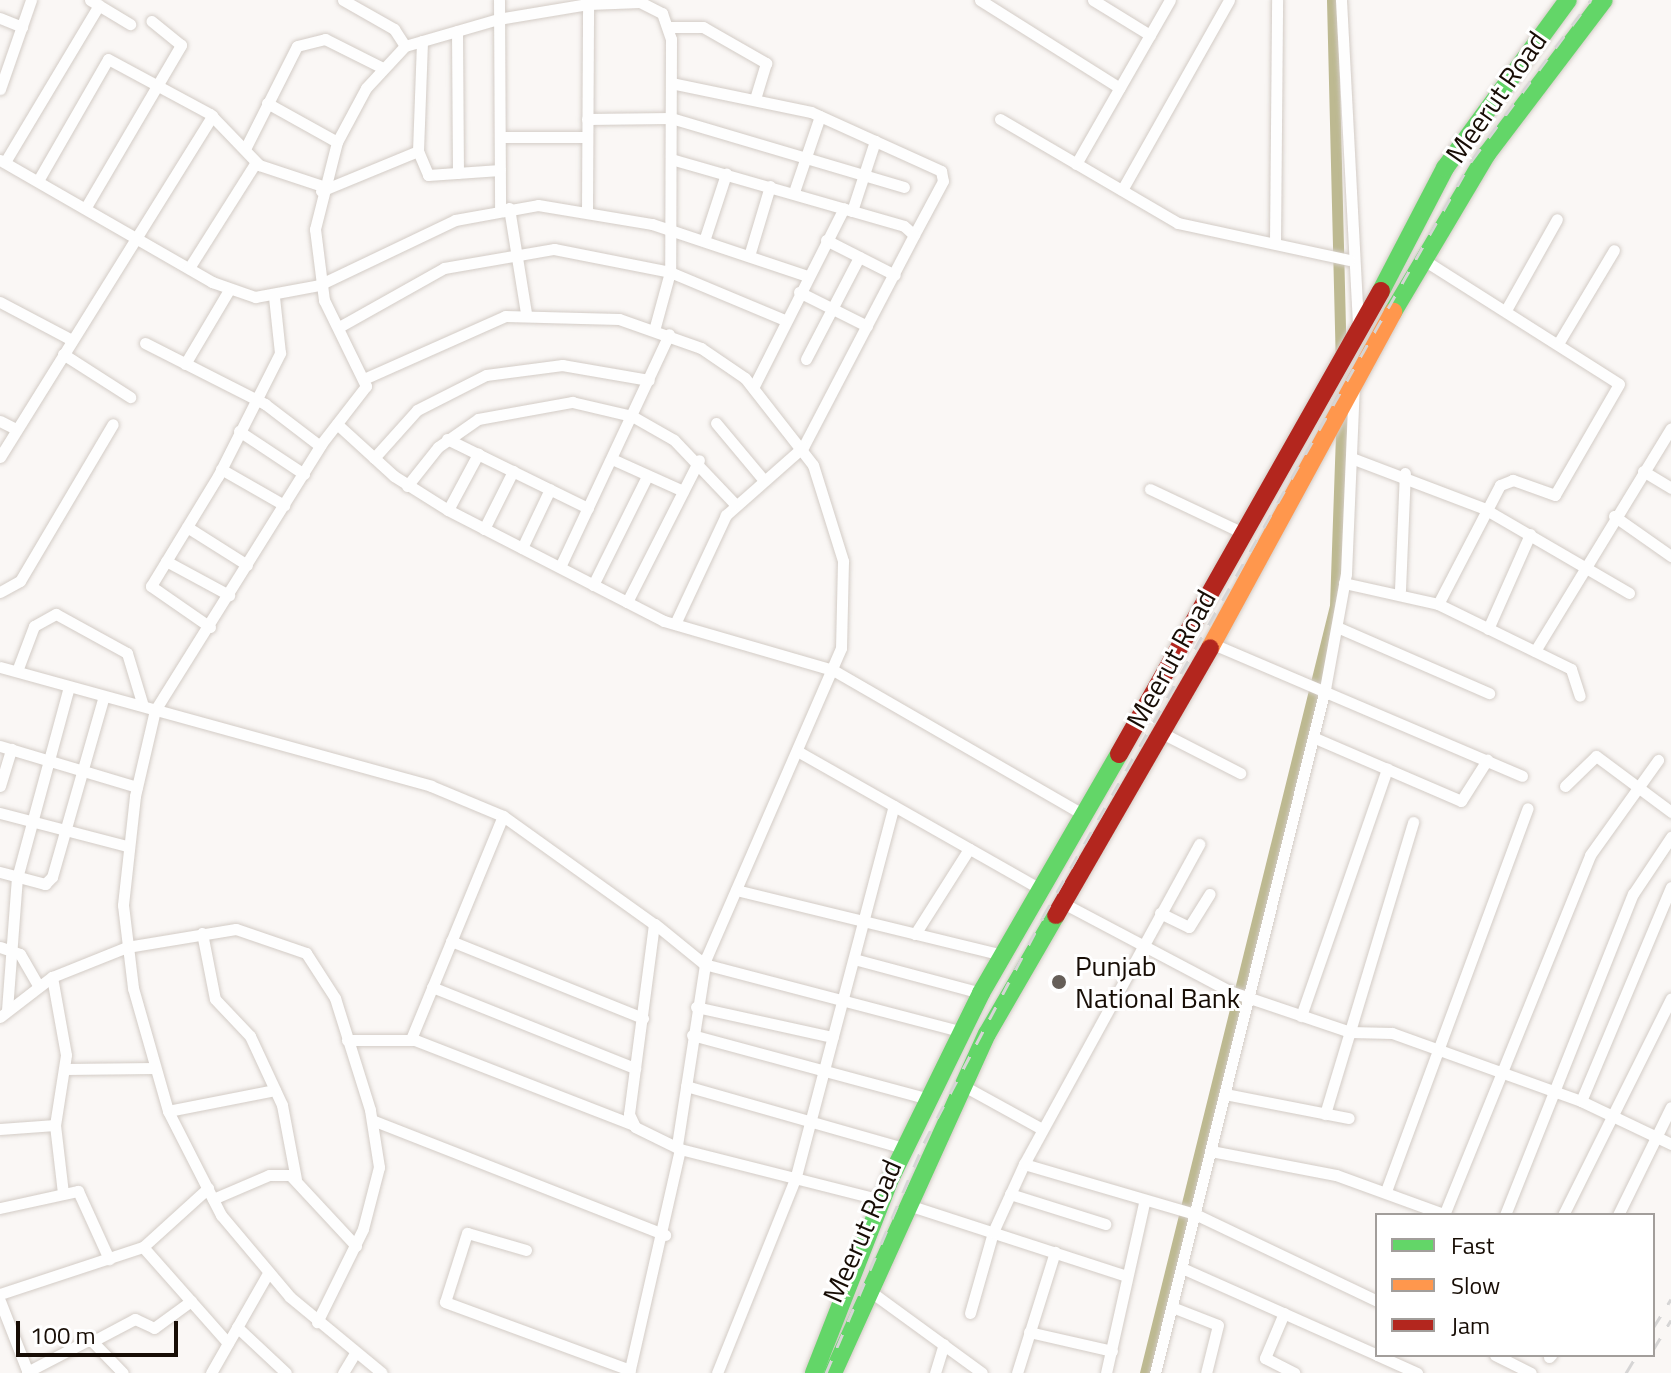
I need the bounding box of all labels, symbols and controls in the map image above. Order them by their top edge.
street label: Meerut Road [1438,25,1554,169]
street label: Meerut Road [1119,584,1223,734]
place label: Punjab National Bank [1075,949,1240,1015]
marker: Punjab National Bank [1050,973,1068,991]
street label: Meerut Road [816,1154,908,1308]
legend [1375,1213,1655,1357]
text: Fast [1451,1227,1494,1263]
text: Slow [1451,1267,1500,1303]
scale bar [20,1305,182,1355]
text: Jam [1451,1307,1490,1343]
text: 100 m [30,1317,96,1353]

